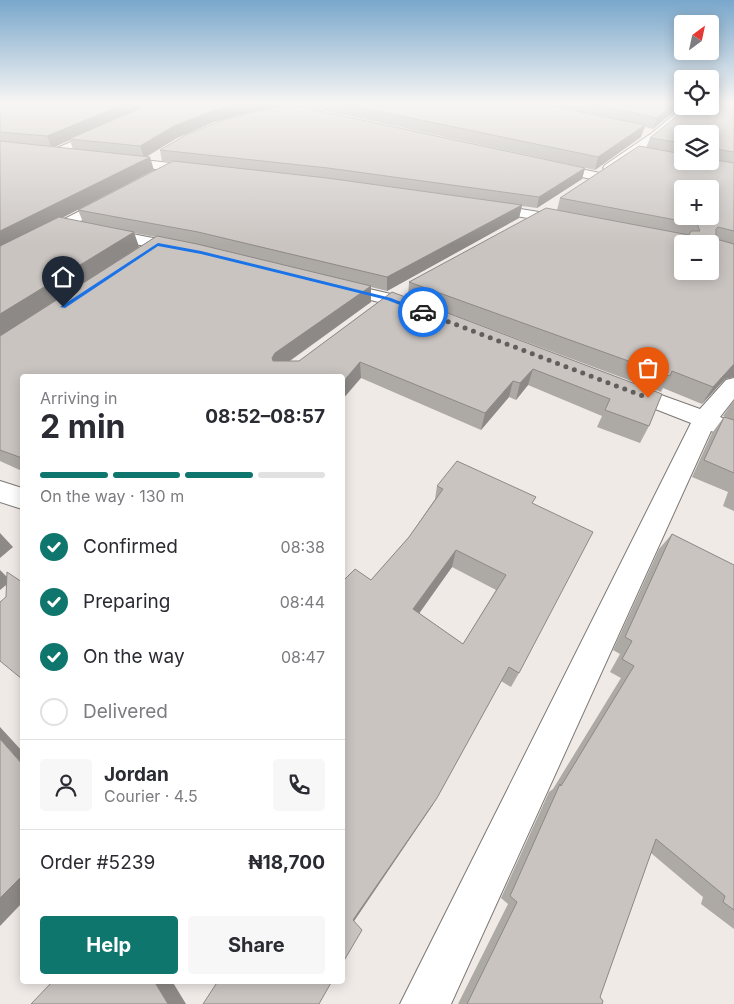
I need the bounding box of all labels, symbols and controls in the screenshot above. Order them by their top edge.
north arrow [674,15,719,60]
map controls [674,15,719,280]
button: locate [674,70,719,115]
button: layers [674,125,719,170]
button: + [674,180,719,225]
button: − [674,235,719,280]
pin [42,256,84,307]
icon: home [49,263,77,291]
courier [398,287,448,337]
icon: car [409,298,437,326]
pin [627,347,669,398]
icon: bag [634,354,662,382]
text: Arriving in [40,388,117,408]
text: 08:52–08:57 [205,405,325,428]
text: 2 min [40,407,126,446]
text: On the way · 130 m [40,486,184,506]
icon: check [40,533,68,561]
text: Confirmed [83,535,178,558]
text: 08:38 [281,537,325,557]
icon: check [40,588,68,616]
text: Preparing [83,590,170,613]
text: 08:44 [280,592,325,612]
icon: check [40,643,68,671]
text: On the way [83,645,185,668]
text: 08:47 [281,647,325,667]
text: Delivered [83,700,168,723]
button: person [40,759,92,811]
button: phone [273,759,325,811]
text: Jordan [104,763,169,786]
text: Courier · 4.5 [104,786,198,806]
text: Order #5239 [40,851,155,874]
text: ₦18,700 [248,851,325,874]
button: Help [40,916,178,974]
button: Share [188,916,325,974]

